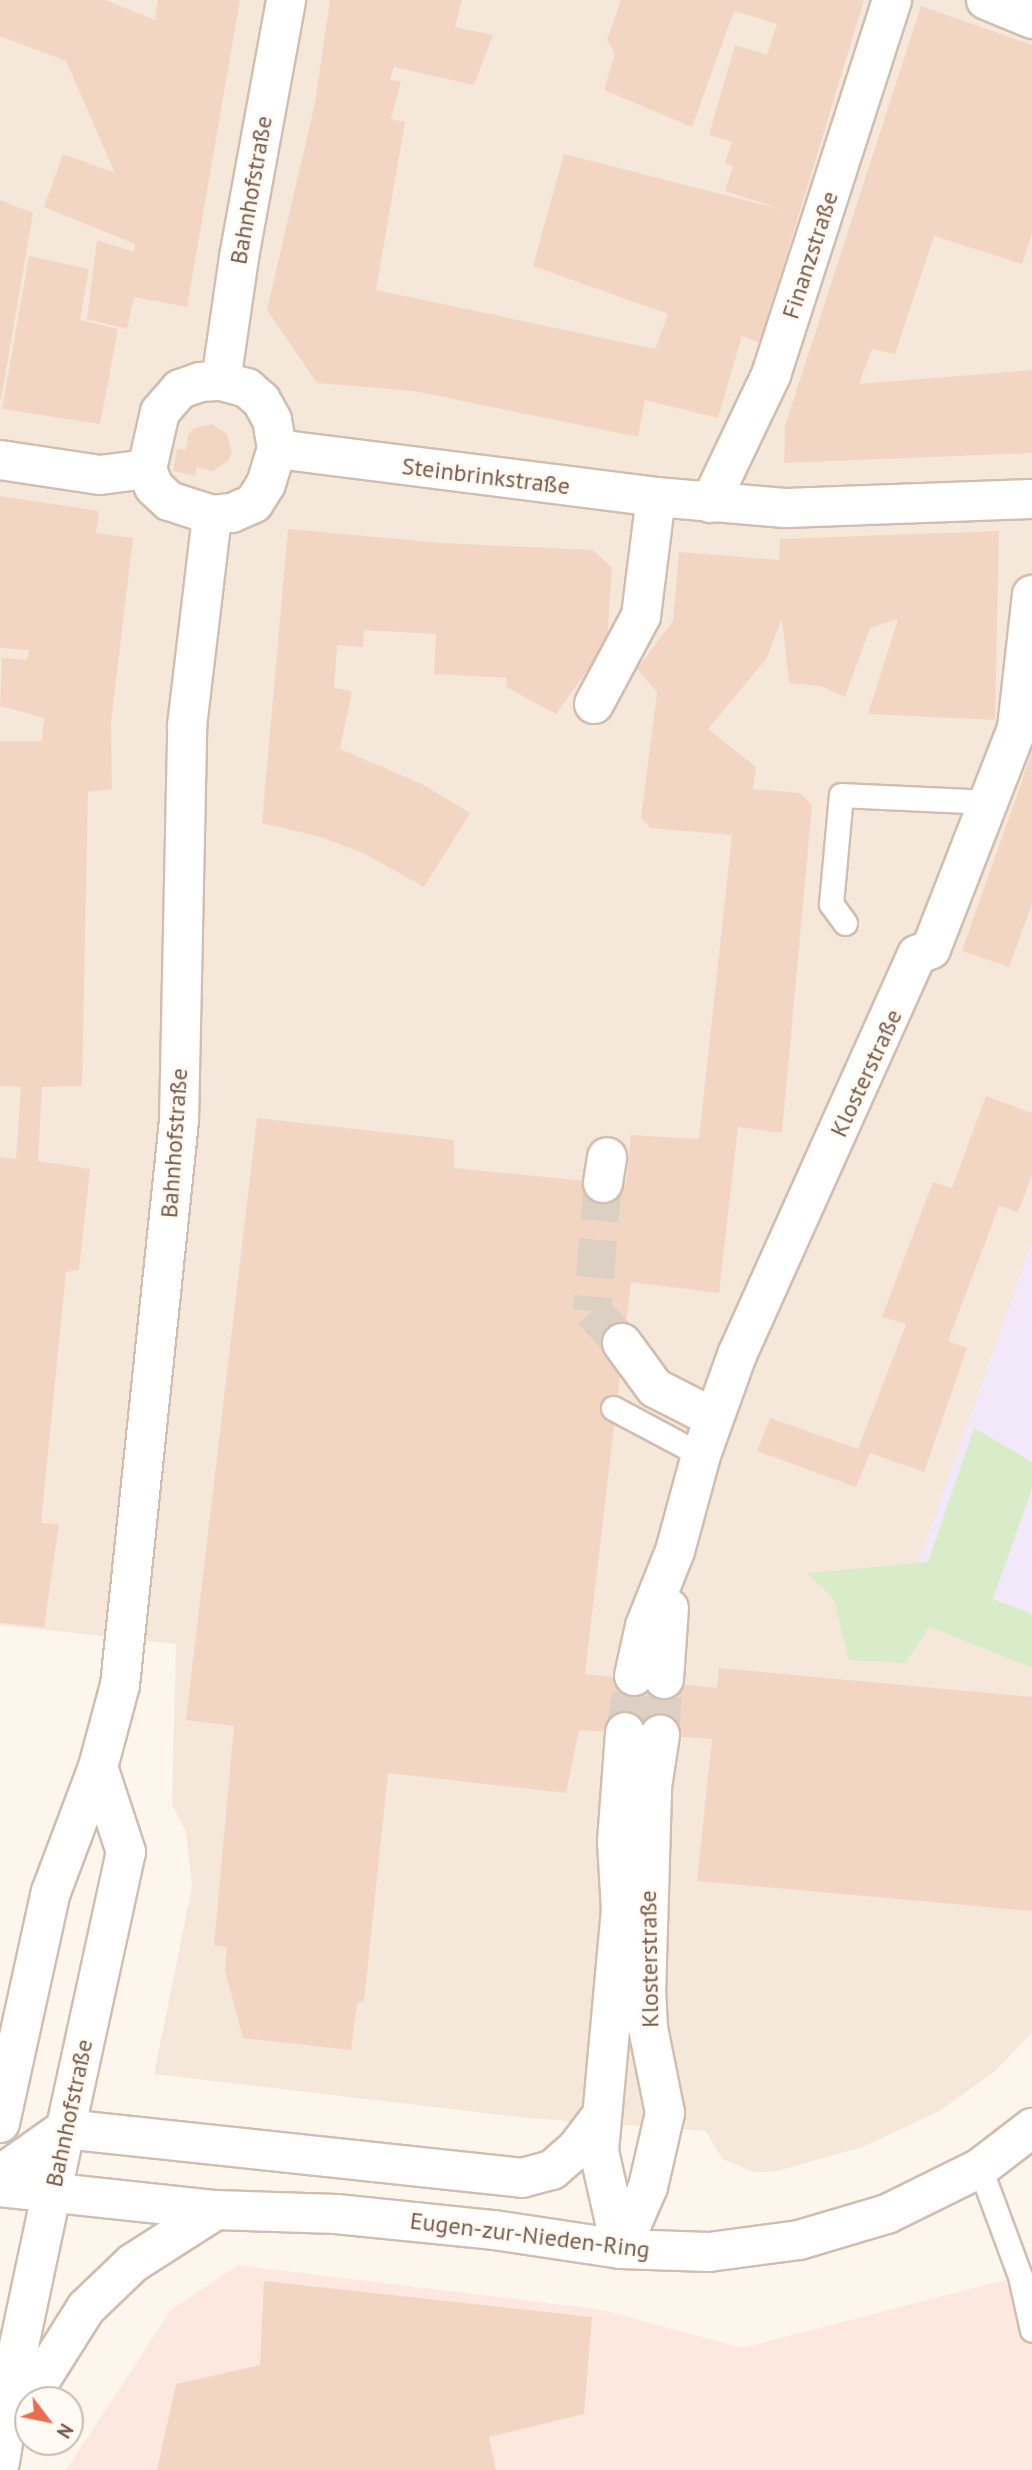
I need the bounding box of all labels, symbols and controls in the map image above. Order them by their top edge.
street label: Bahnhofstraße [224,114,278,266]
street label: Finanzstraße [776,188,844,322]
street label: Steinbrinkstraße [400,451,572,501]
street label: Klosterstraße [824,1005,908,1141]
street label: Bahnhofstraße [154,1067,194,1219]
street label: Klosterstraße [633,1890,665,2028]
street label: Bahnhofstraße [39,2037,99,2189]
street label: Eugen-zur-Nieden-Ring [408,2206,652,2264]
north arrow [14,2386,84,2456]
text: N [52,2419,79,2443]

